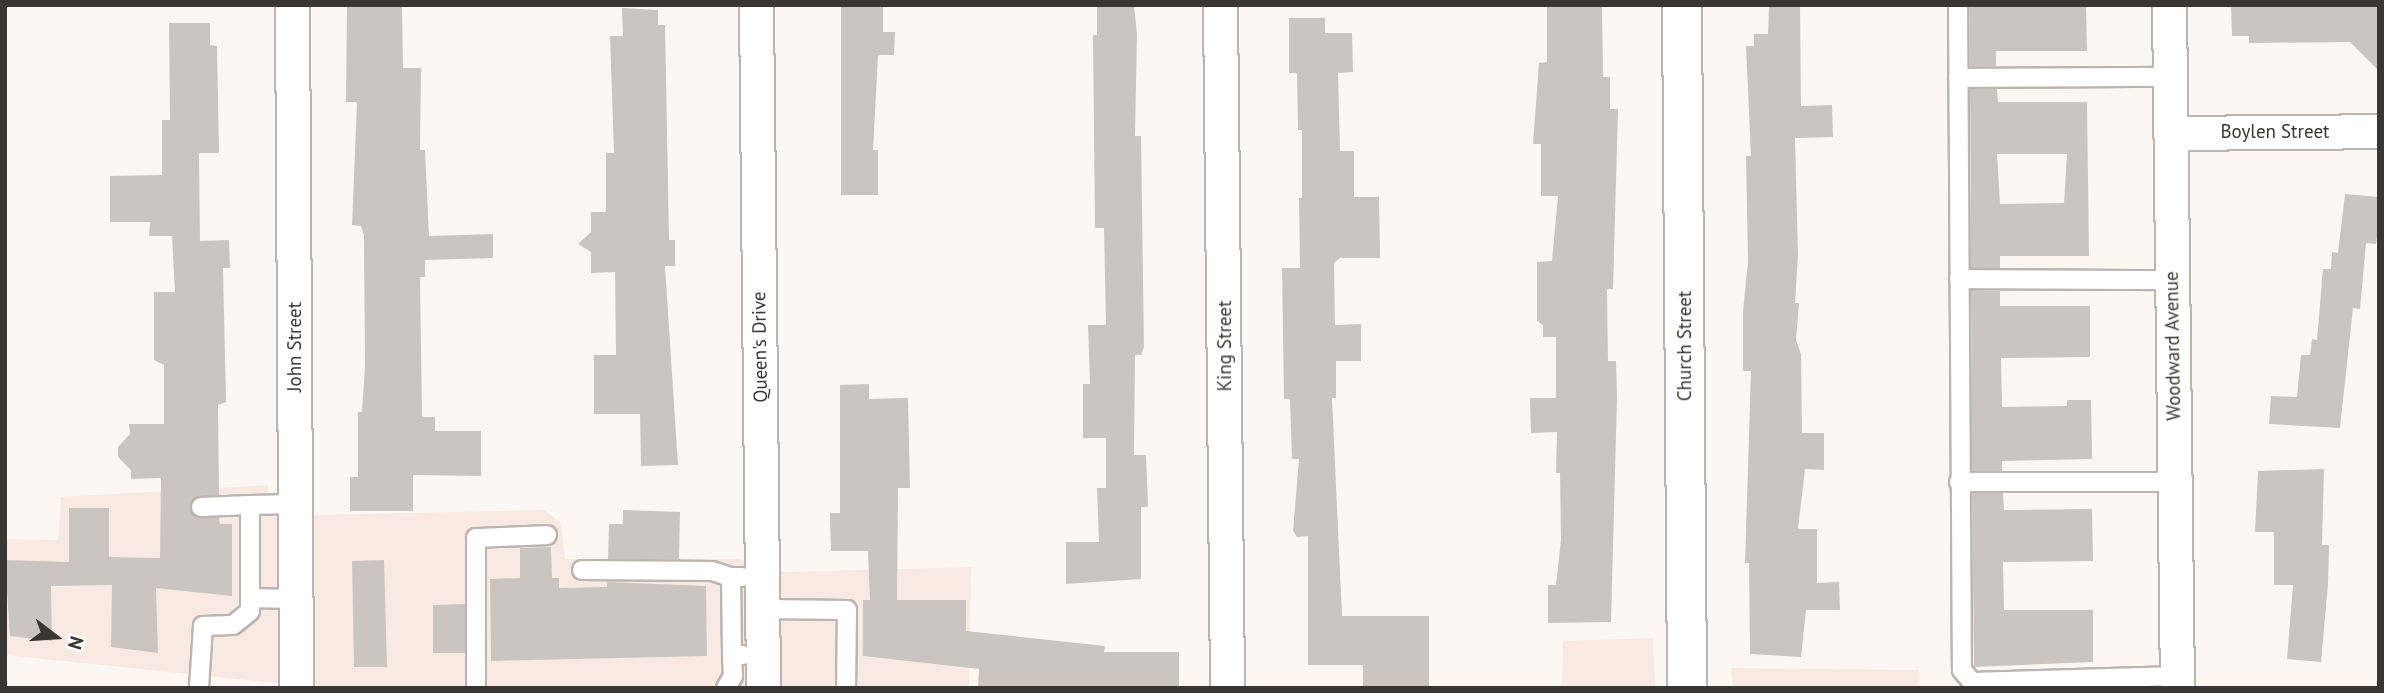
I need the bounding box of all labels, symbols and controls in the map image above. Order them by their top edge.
street label: Boylen Street [2220,121,2330,143]
street label: Woodward Avenue [2160,271,2186,421]
street label: Queen's Drive [748,291,772,403]
street label: Church Street [1674,291,1696,401]
street label: King Street [1214,301,1236,391]
street label: John Street [284,302,306,392]
north arrow [21,602,91,672]
text: N [63,634,89,653]

